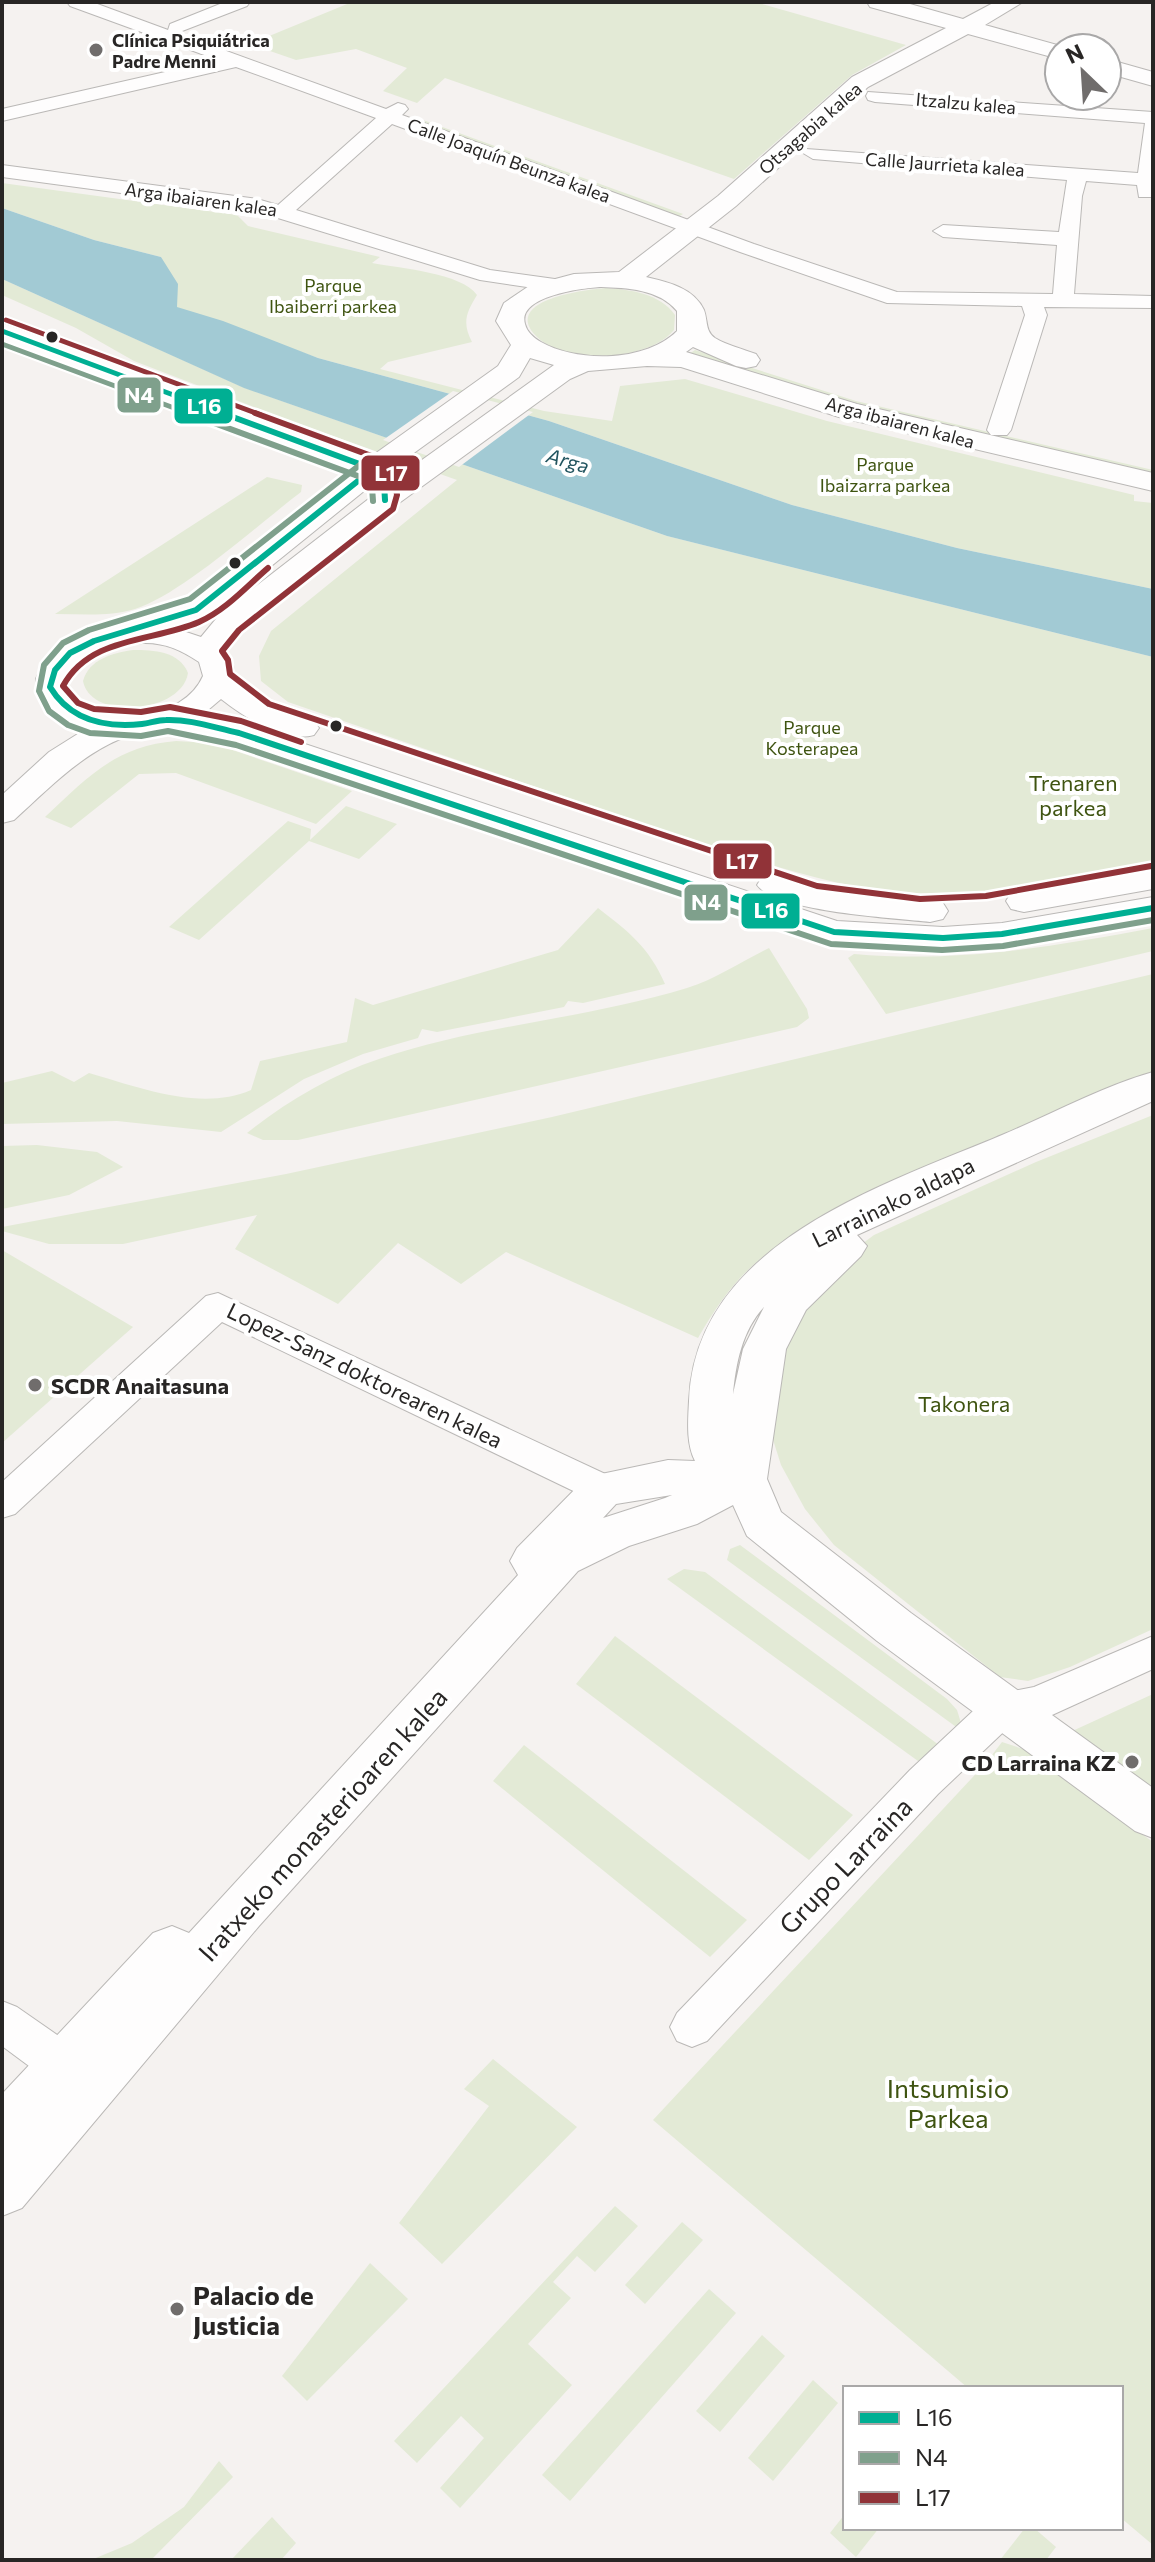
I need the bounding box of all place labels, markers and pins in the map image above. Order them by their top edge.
place label: Clínica Psiquiátrica Padre Menni [112,29,270,72]
marker: Clínica Psiquiátrica Padre Menni [87,41,105,59]
unlabelled marker [44,329,60,345]
unlabelled marker [227,555,243,571]
unlabelled marker [328,718,344,734]
place label: SCDR Anaitasuna [51,1372,229,1399]
marker: SCDR Anaitasuna [26,1376,44,1394]
place label: CD Larraina KZ [962,1749,1116,1776]
marker: CD Larraina KZ [1123,1753,1141,1771]
place label: Palacio de Justicia [193,2279,314,2340]
marker: Palacio de Justicia [168,2300,186,2318]

